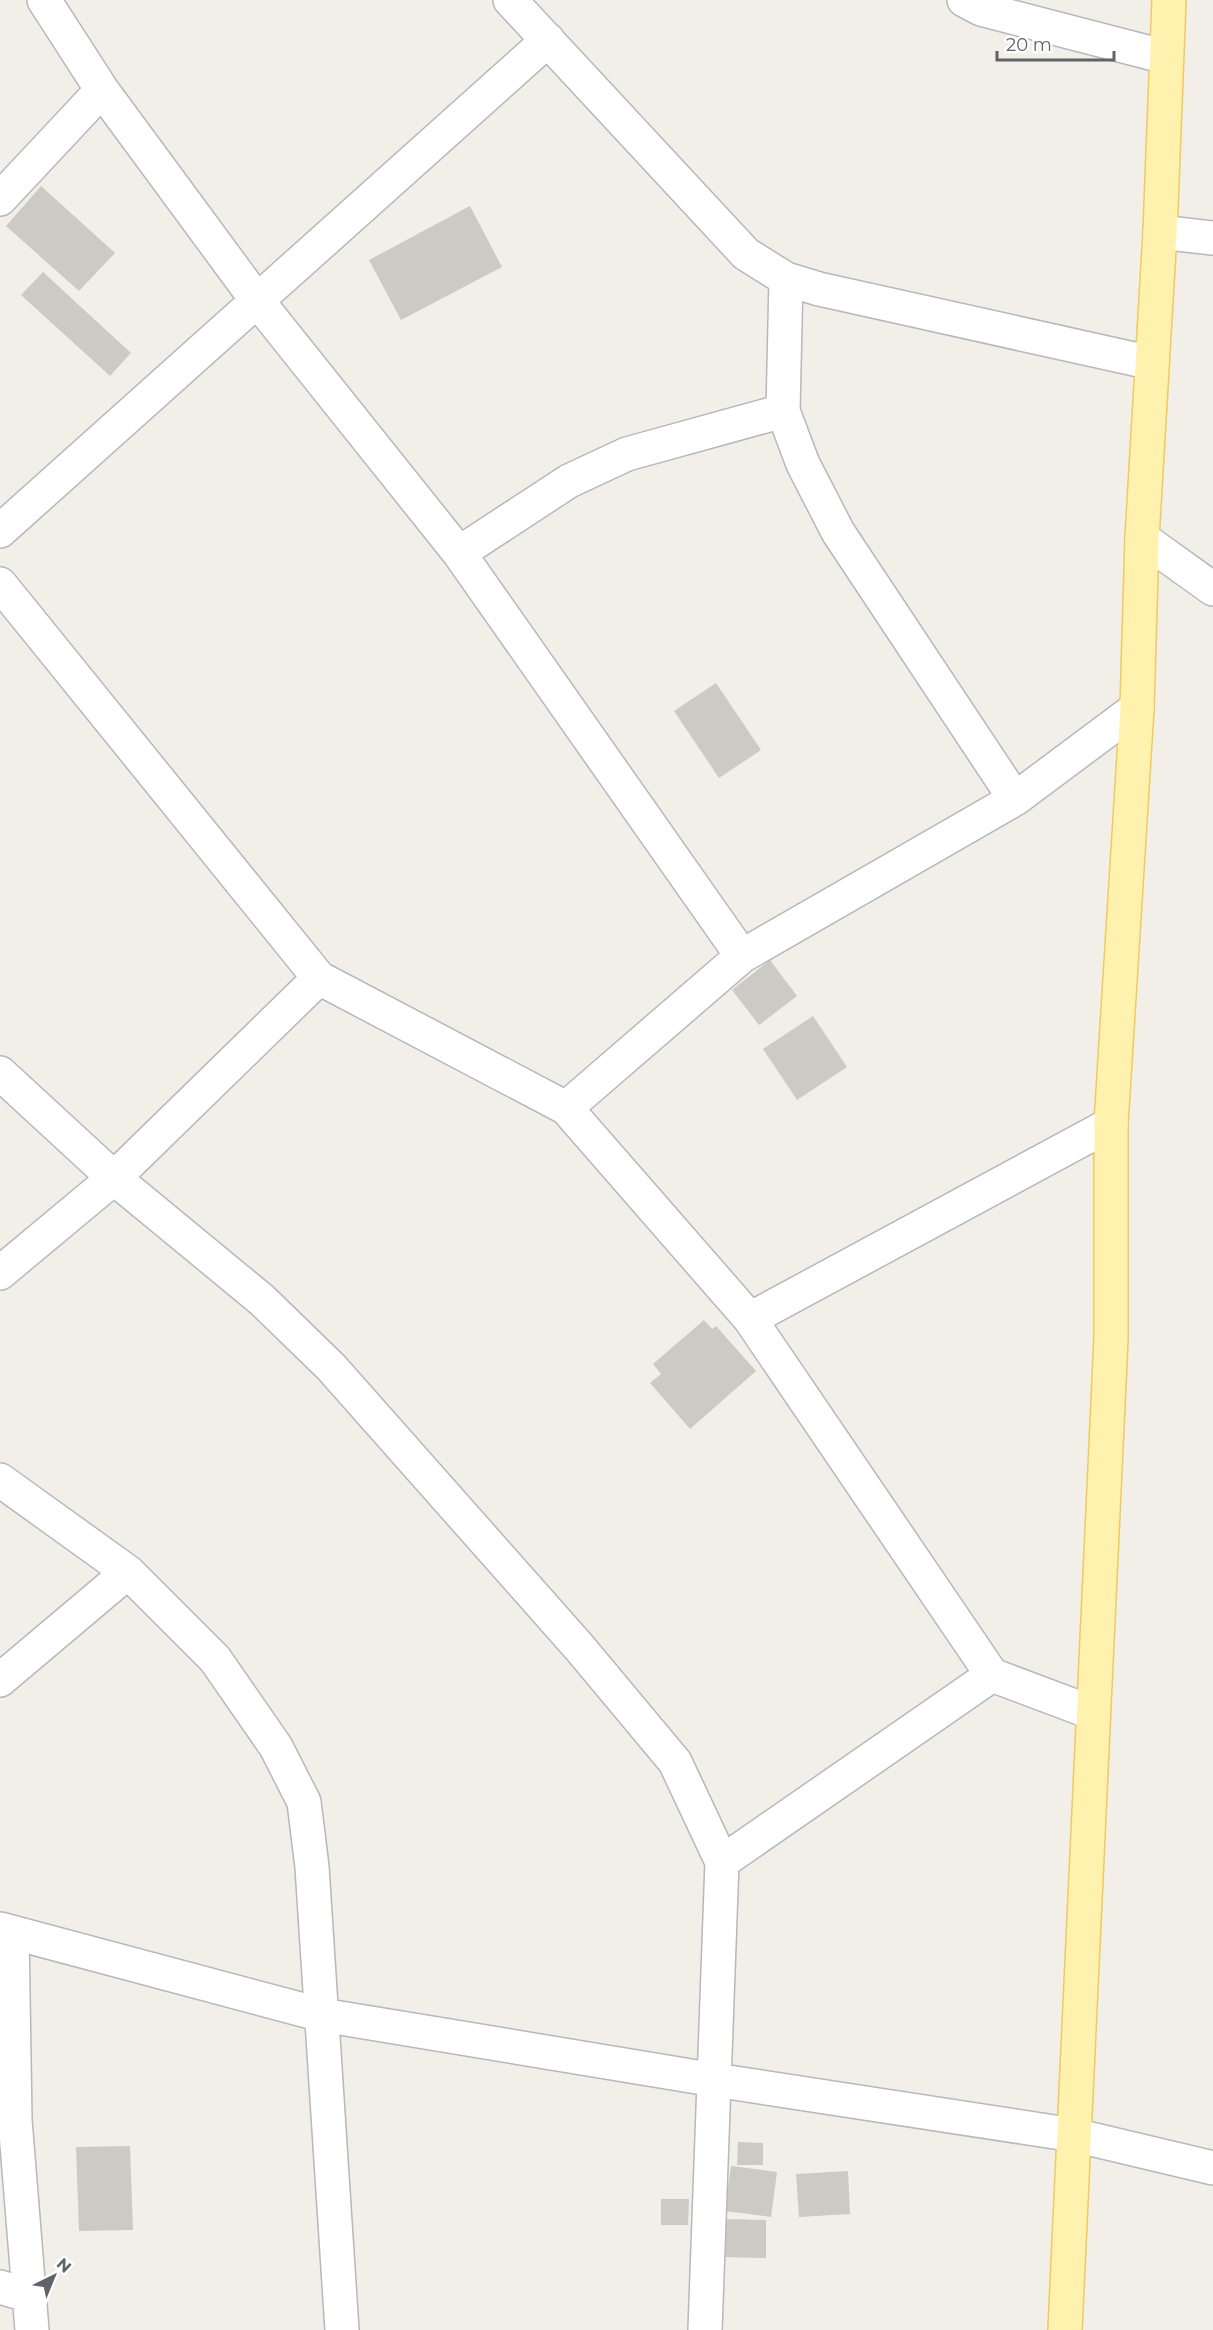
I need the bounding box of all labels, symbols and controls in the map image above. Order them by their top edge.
scale bar [997,24,1114,62]
text: 20 m [1006,34,1052,56]
north arrow [24,2246,84,2306]
text: N [53,2254,75,2277]

